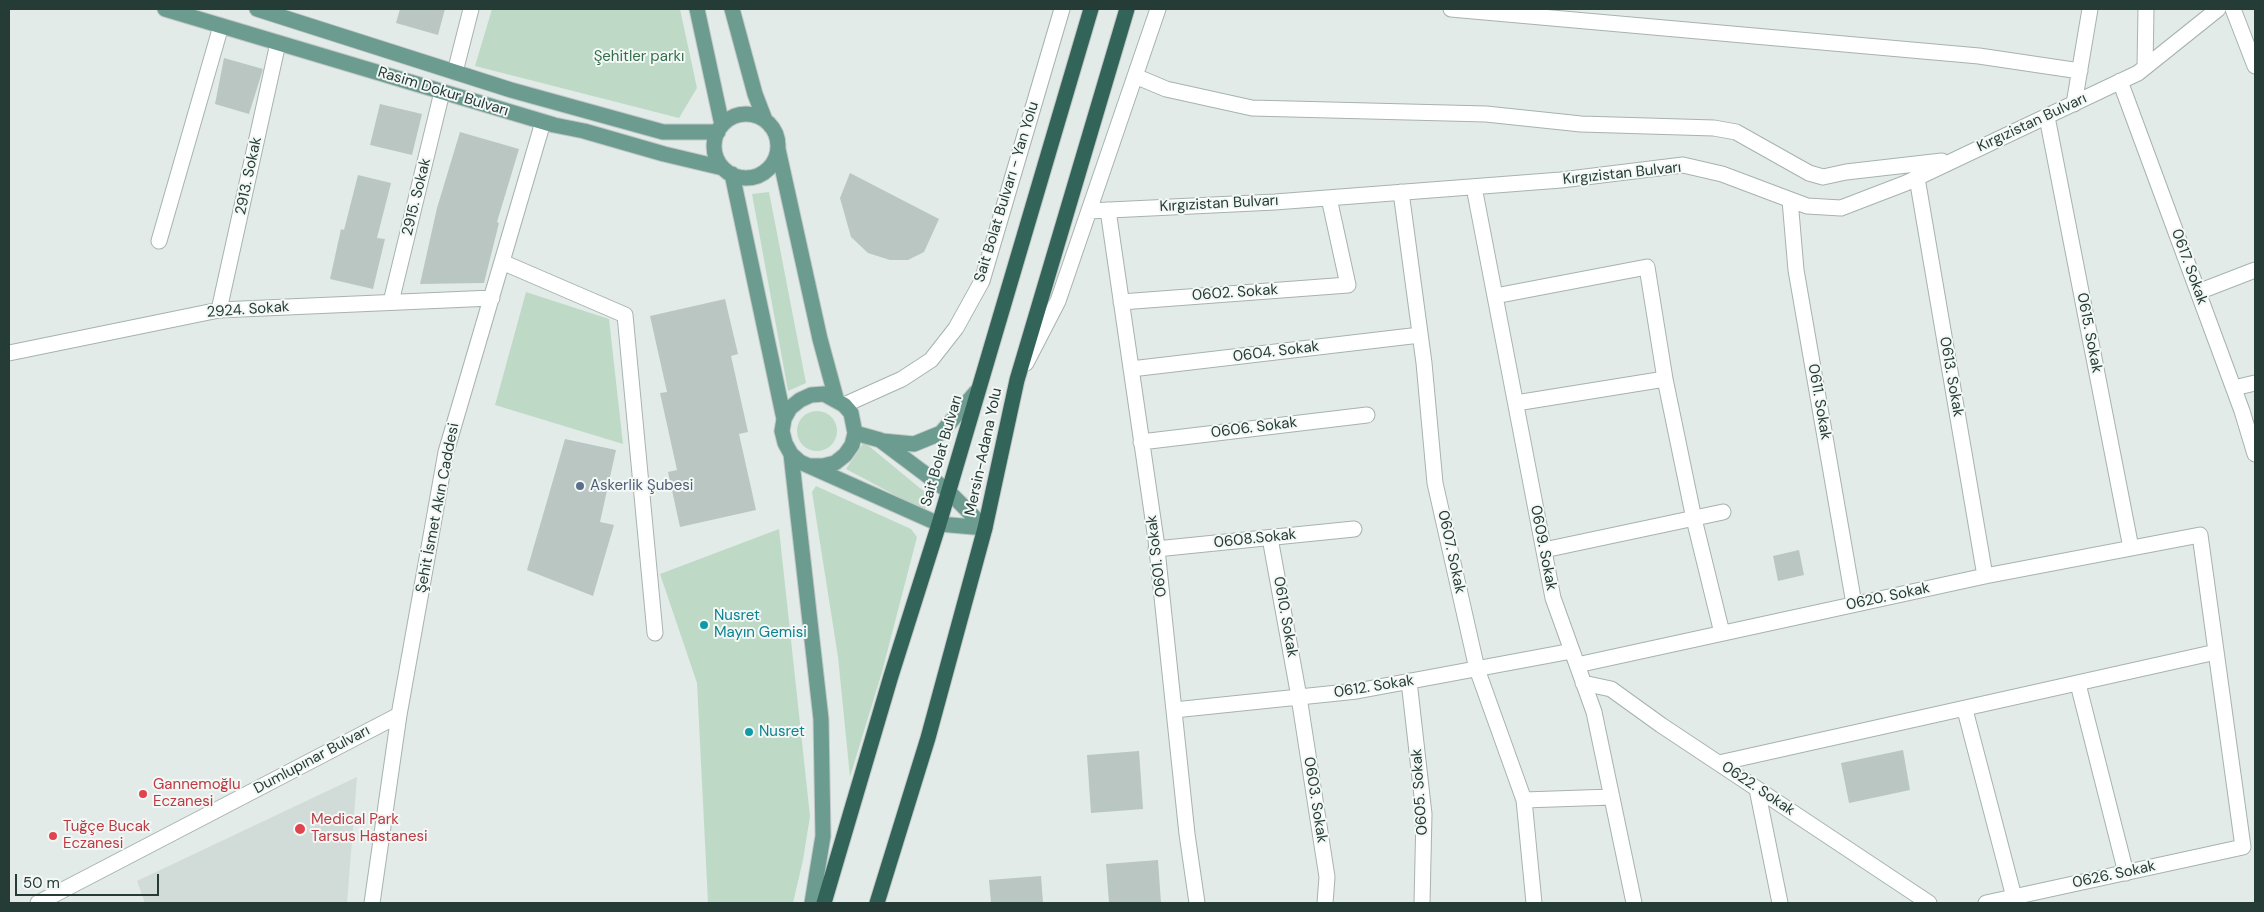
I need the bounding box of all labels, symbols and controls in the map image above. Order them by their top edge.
park label: Şehitler parkı [594,48,684,66]
street label: Rasim Dokur Bulvarı [375,64,511,120]
street label: Kırgızistan Bulvarı [1974,90,2090,156]
street label: Sait Bolat Bulvarı - Yan Yolu [971,100,1043,284]
street label: 2913. Sokak [232,136,266,216]
street label: 2915. Sokak [399,156,435,238]
street label: Kırgızistan Bulvarı [1562,159,1682,189]
street label: Kırgızistan Bulvarı [1159,192,1279,216]
street label: 0617. Sokak [2167,227,2211,307]
street label: 0602. Sokak [1191,281,1279,305]
street label: 0615. Sokak [2072,291,2106,375]
street label: 2924. Sokak [206,298,290,322]
street label: 0613. Sokak [1935,336,1967,418]
street label: 0604. Sokak [1232,338,1320,366]
street label: 0611. Sokak [1803,363,1835,441]
street label: Mersin-Adana Yolu [962,386,1006,518]
street label: Sait Bolat Bulvarı [917,393,967,509]
street label: 0606. Sokak [1210,414,1298,442]
street label: Şehit İsmet Akın Caddesi [413,422,463,594]
place label: Askerlik Şubesi [590,477,693,495]
marker: Askerlik Şubesi [574,480,586,492]
street label: 0609. Sokak [1526,504,1560,592]
street label: 0607. Sokak [1433,509,1469,595]
street label: 0601. Sokak [1143,514,1171,598]
street label: 0608.Sokak [1213,526,1297,552]
street label: 0610. Sokak [1269,575,1301,659]
street label: 0620. Sokak [1844,579,1932,615]
place label: Nusret Mayın Gemisi [714,607,807,642]
marker: Nusret Mayın Gemisi [698,619,710,631]
street label: 0612. Sokak [1333,672,1415,702]
street label: Dumlupınar Bulvarı [251,722,373,798]
place label: Nusret [759,723,805,741]
marker: Nusret [743,726,755,738]
street label: 0605. Sokak [1408,748,1432,836]
street label: 0603. Sokak [1299,756,1331,844]
street label: 0622. Sokak [1718,758,1798,820]
place label: Gannemoğlu Eczanesi [153,776,241,811]
marker: Gannemoğlu Eczanesi [137,788,149,800]
place label: Medical Park Tarsus Hastanesi [311,811,428,846]
place label: Tuğçe Bucak Eczanesi [63,818,150,853]
marker: Medical Park Tarsus Hastanesi [293,822,307,836]
marker: Tuğçe Bucak Eczanesi [47,830,59,842]
street label: 0626. Sokak [2071,857,2157,893]
scale bar [18,864,161,896]
text: 50 m [23,873,60,893]

